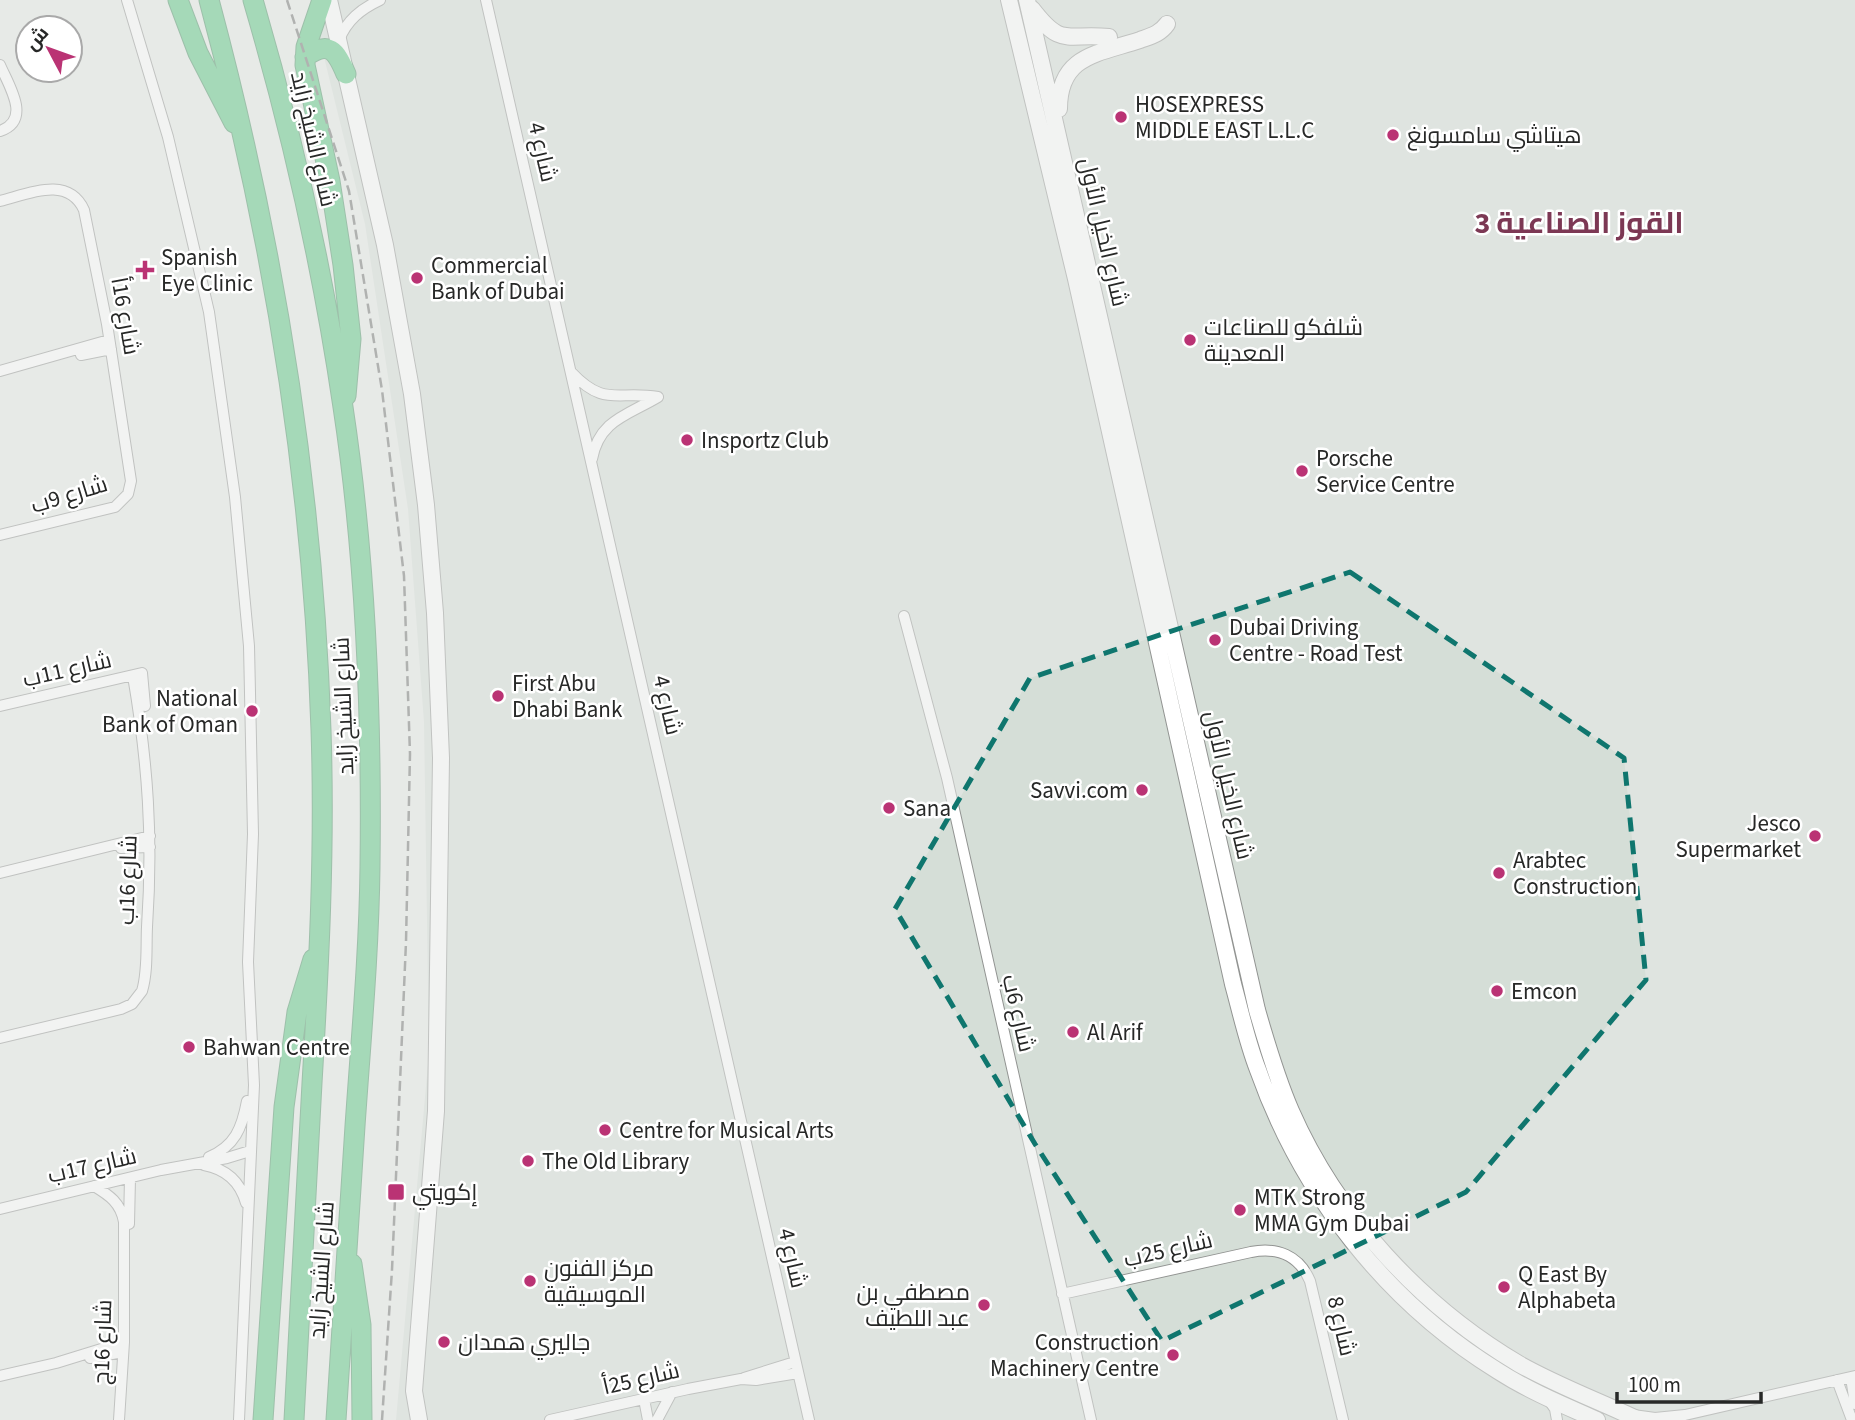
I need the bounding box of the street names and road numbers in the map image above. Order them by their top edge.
street label: شارع الشيخ زايد [282,68,345,210]
street label: شارع 4 [520,119,565,185]
street label: شارع الخيل الأول [1070,154,1137,310]
street label: شارع 16أ [102,275,149,357]
street label: شارع 9ب [27,467,112,522]
street label: شارع الشيخ زايد [325,636,362,775]
street label: شارع 11ب [19,643,115,696]
street label: شارع 4 [645,672,690,738]
street label: شارع الخيل الأول [1195,707,1262,863]
street label: شارع 16ب [109,834,146,926]
street label: شارع 6ب [994,971,1043,1055]
street label: شارع 17ب [44,1139,140,1192]
street label: شارع الشيخ زايد [300,1200,343,1340]
street label: شارع 25ب [1120,1223,1216,1276]
street label: شارع 4 [770,1225,815,1291]
street label: شارع 8 [1319,1293,1364,1359]
street label: شارع 16ج [85,1299,120,1385]
street label: شارع 25أ [599,1354,683,1403]

